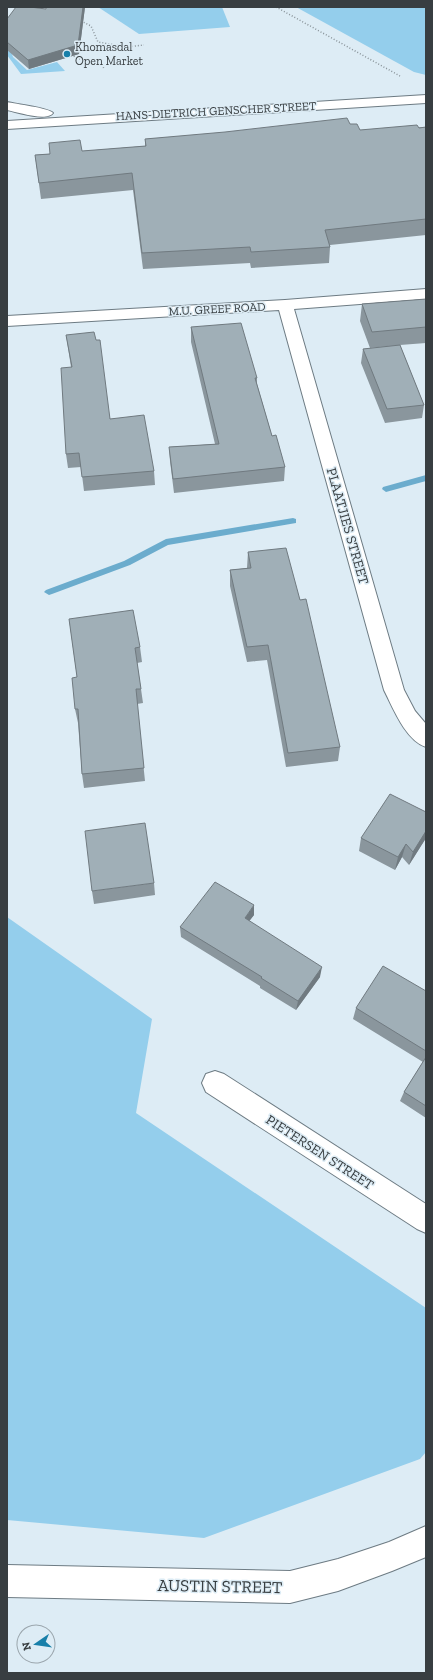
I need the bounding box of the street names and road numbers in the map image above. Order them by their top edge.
street label: HANS-DIETRICH GENSCHER STREET [115,99,317,123]
street label: M.U. GREEF ROAD [168,299,266,319]
street label: PLAATJIES STREET [323,466,372,587]
street label: PIETERSEN STREET [263,1111,377,1194]
street label: AUSTIN STREET [158,1575,283,1597]

